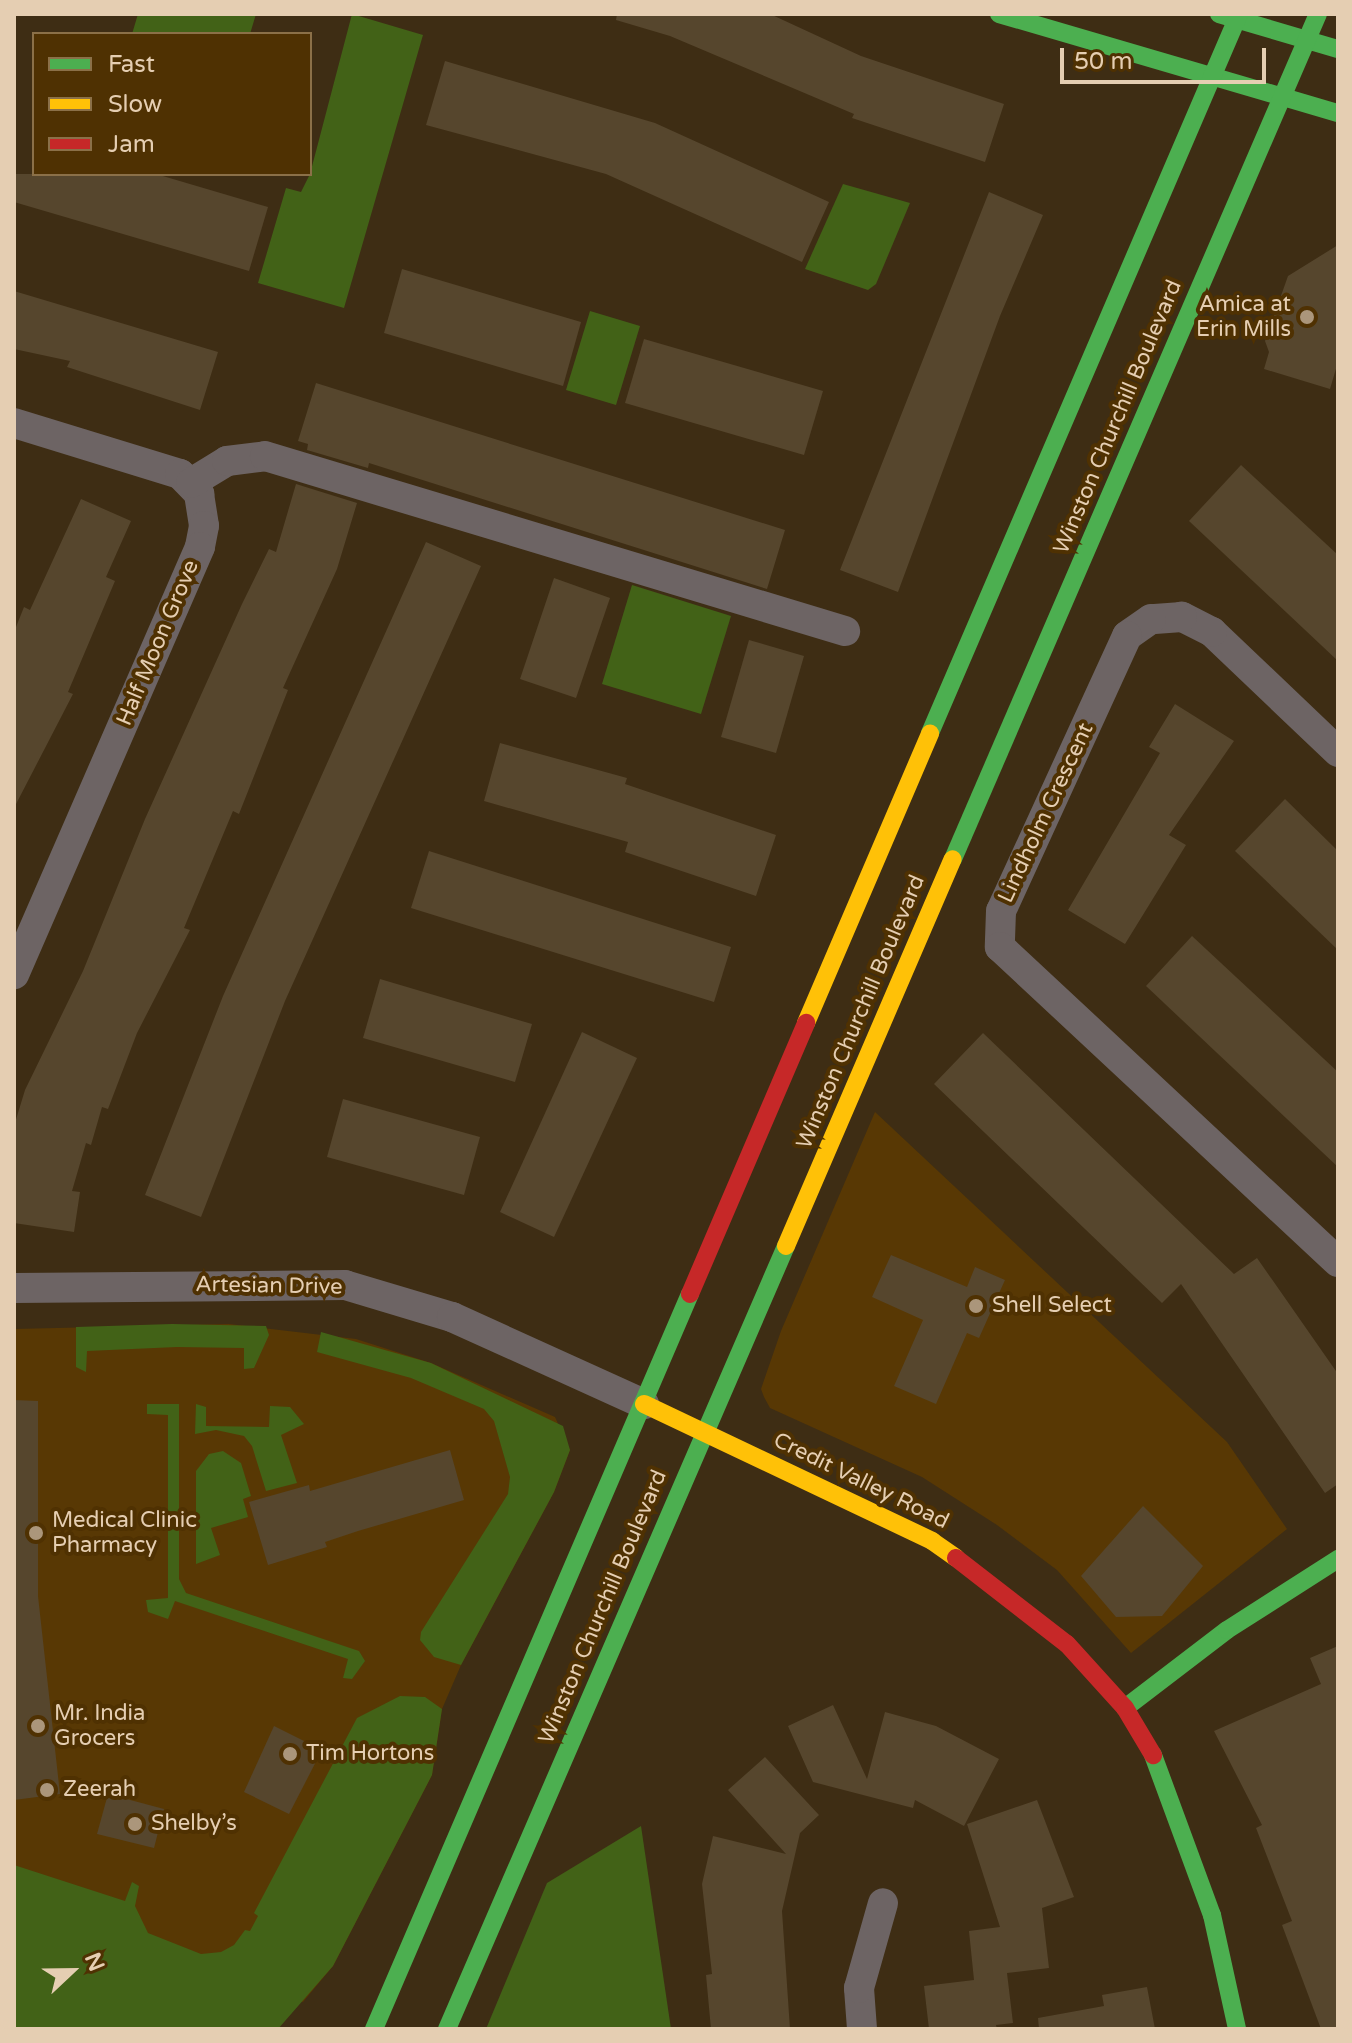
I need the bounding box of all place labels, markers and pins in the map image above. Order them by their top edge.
place label: Amica at Erin Mills [1196,291,1291,342]
marker: Amica at Erin Mills [1298,308,1316,326]
place label: Shell Select [992,1293,1112,1319]
marker: Shell Select [967,1297,985,1315]
place label: Medical Clinic Pharmacy [52,1507,197,1558]
marker: Medical Clinic Pharmacy [27,1524,45,1542]
place label: Mr. India Grocers [54,1700,145,1752]
marker: Mr. India Grocers [29,1717,47,1735]
place label: Tim Hortons [306,1741,434,1767]
marker: Tim Hortons [281,1745,299,1763]
place label: Zeerah [63,1777,136,1803]
marker: Zeerah [38,1781,56,1799]
place label: Shelby’s [151,1811,237,1837]
marker: Shelby’s [126,1815,144,1833]

